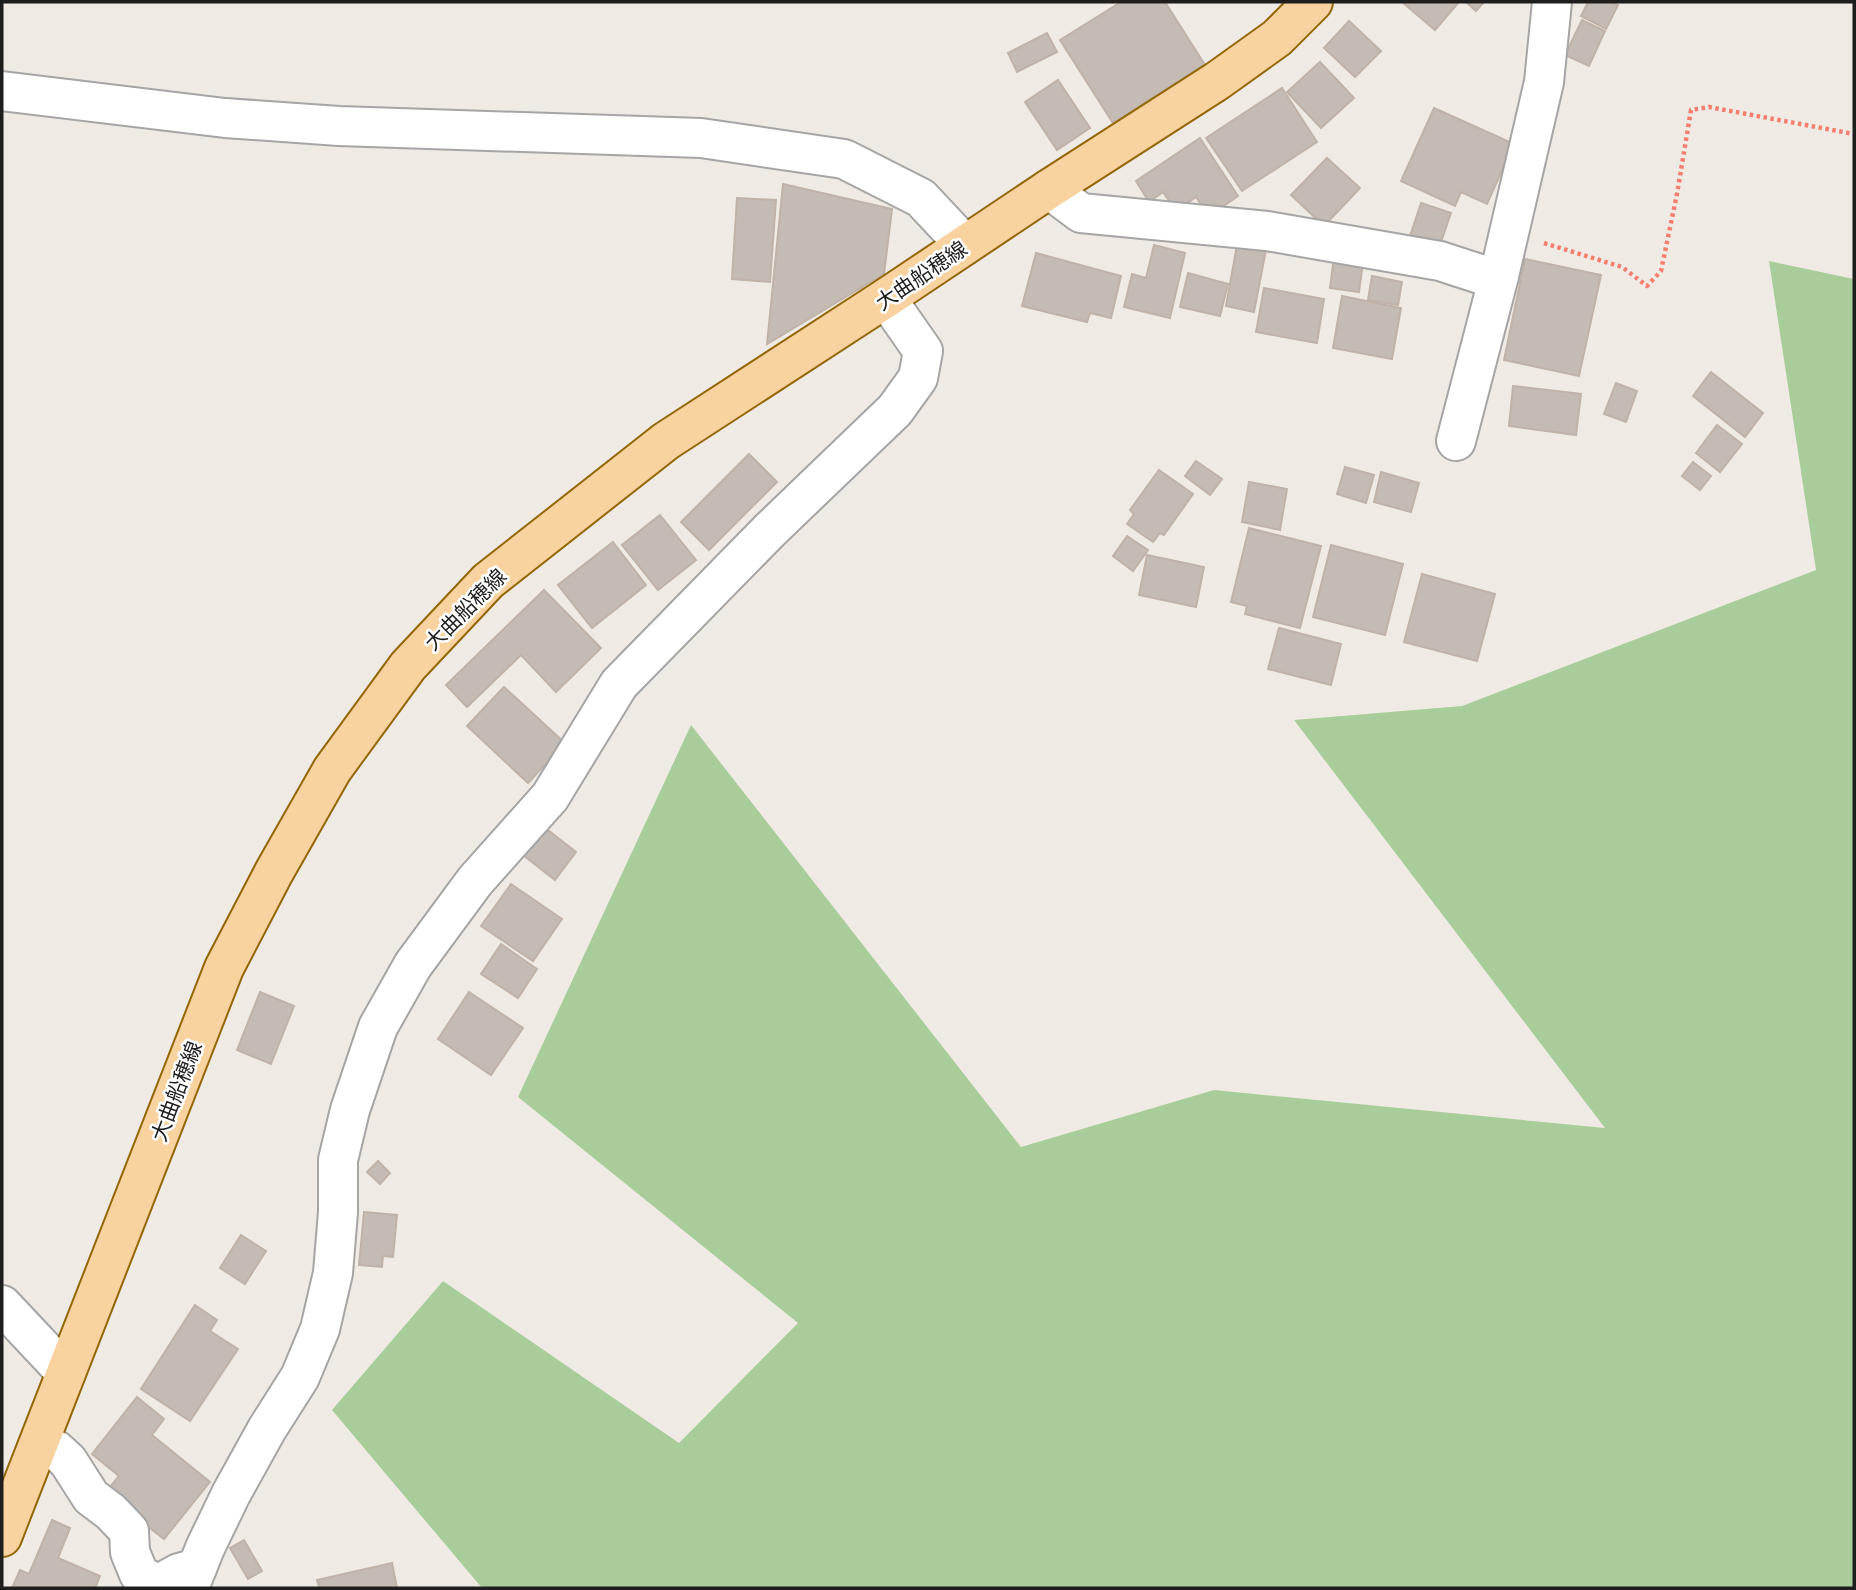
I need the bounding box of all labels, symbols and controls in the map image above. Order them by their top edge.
street label: 大曲船穂線 [870,235,972,315]
street label: 大曲船穂線 [419,563,511,655]
street label: 大曲船穂線 [145,1037,207,1145]

